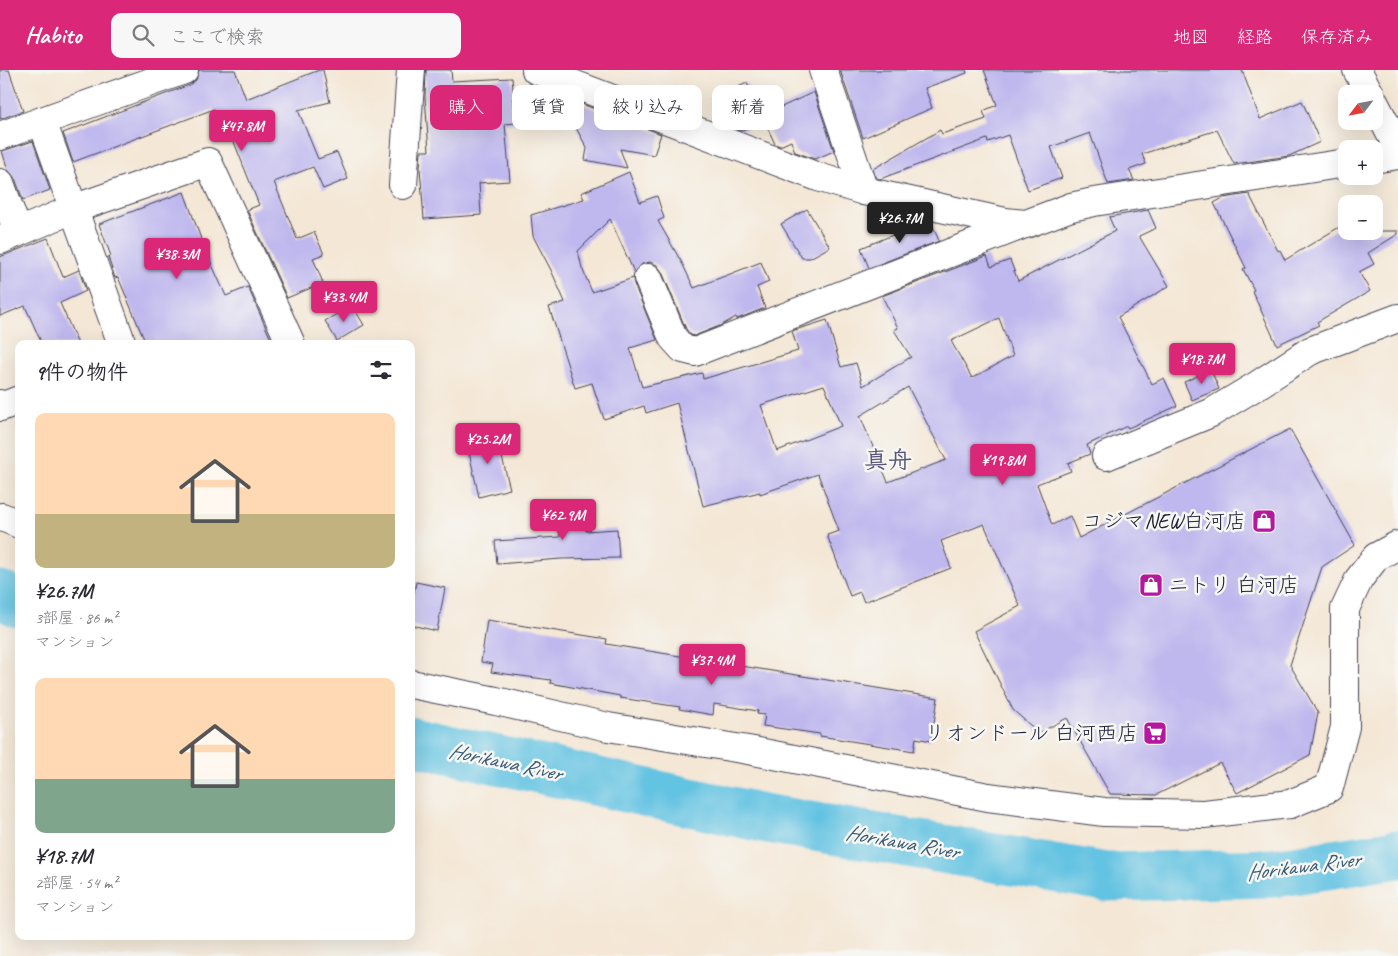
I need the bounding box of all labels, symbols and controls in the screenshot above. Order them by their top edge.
search box [111,13,461,58]
text: Habito [25,20,81,50]
icon: search [129,21,157,49]
text: ここで検索 [169,25,265,49]
text: 地図 [1173,26,1209,48]
text: 経路 [1237,26,1273,48]
text: 保存済み [1301,26,1373,48]
chip: 購入 [430,85,502,130]
chip: 賃貸 [512,85,584,130]
chip: 絞り込み [594,85,702,130]
chip: 新着 [712,85,784,130]
north arrow [1338,85,1382,130]
map controls [1338,85,1383,240]
pin: ¥47.8M [201,109,283,152]
text: ¥47.8M [220,116,264,136]
button: + [1338,140,1383,185]
button: − [1338,195,1383,240]
pin: ¥26.7M [859,202,941,244]
text: ¥26.7M [878,208,922,228]
pin: ¥38.3M [136,238,218,280]
text: ¥38.3M [155,244,199,264]
pin: ¥33.4M [303,280,385,323]
text: ¥33.4M [322,287,366,307]
pin: ¥18.7M [1161,342,1243,385]
text: ¥18.7M [1180,349,1224,369]
icon: filters [367,356,395,384]
text: 9件の物件 [35,359,128,385]
pin: ¥25.2M [447,422,529,465]
text: ¥25.2M [466,429,510,449]
pin: ¥19.8M [962,444,1044,486]
district label: 真舟 [864,445,912,475]
icon: home [170,446,260,536]
text: ¥19.8M [981,450,1025,470]
pin: ¥62.9M [522,498,604,541]
text: ¥62.9M [541,505,585,525]
place label: コジマNEW白河店 [1082,508,1246,534]
shop icon: コジマNEW白河店 [1251,508,1277,534]
shop icon: ニトリ 白河店 [1138,572,1164,598]
place label: ニトリ 白河店 [1168,572,1299,598]
text: ¥26.7M [35,578,93,604]
text: 3部屋 · 86 m² [35,608,117,628]
text: マンション [35,632,114,652]
pin: ¥37.4M [671,644,753,686]
text: ¥37.4M [690,650,734,670]
icon: home [170,711,260,801]
place label: リオンドール 白河西店 [924,720,1138,746]
supermarket icon: リオンドール 白河西店 [1142,720,1168,746]
water label: Horikawa River [446,736,567,788]
water label: Horikawa River [844,818,964,866]
text: ¥18.7M [35,843,92,869]
water label: Horikawa River [1245,845,1364,887]
text: 2部屋 · 54 m² [35,873,117,893]
text: マンション [35,897,114,917]

